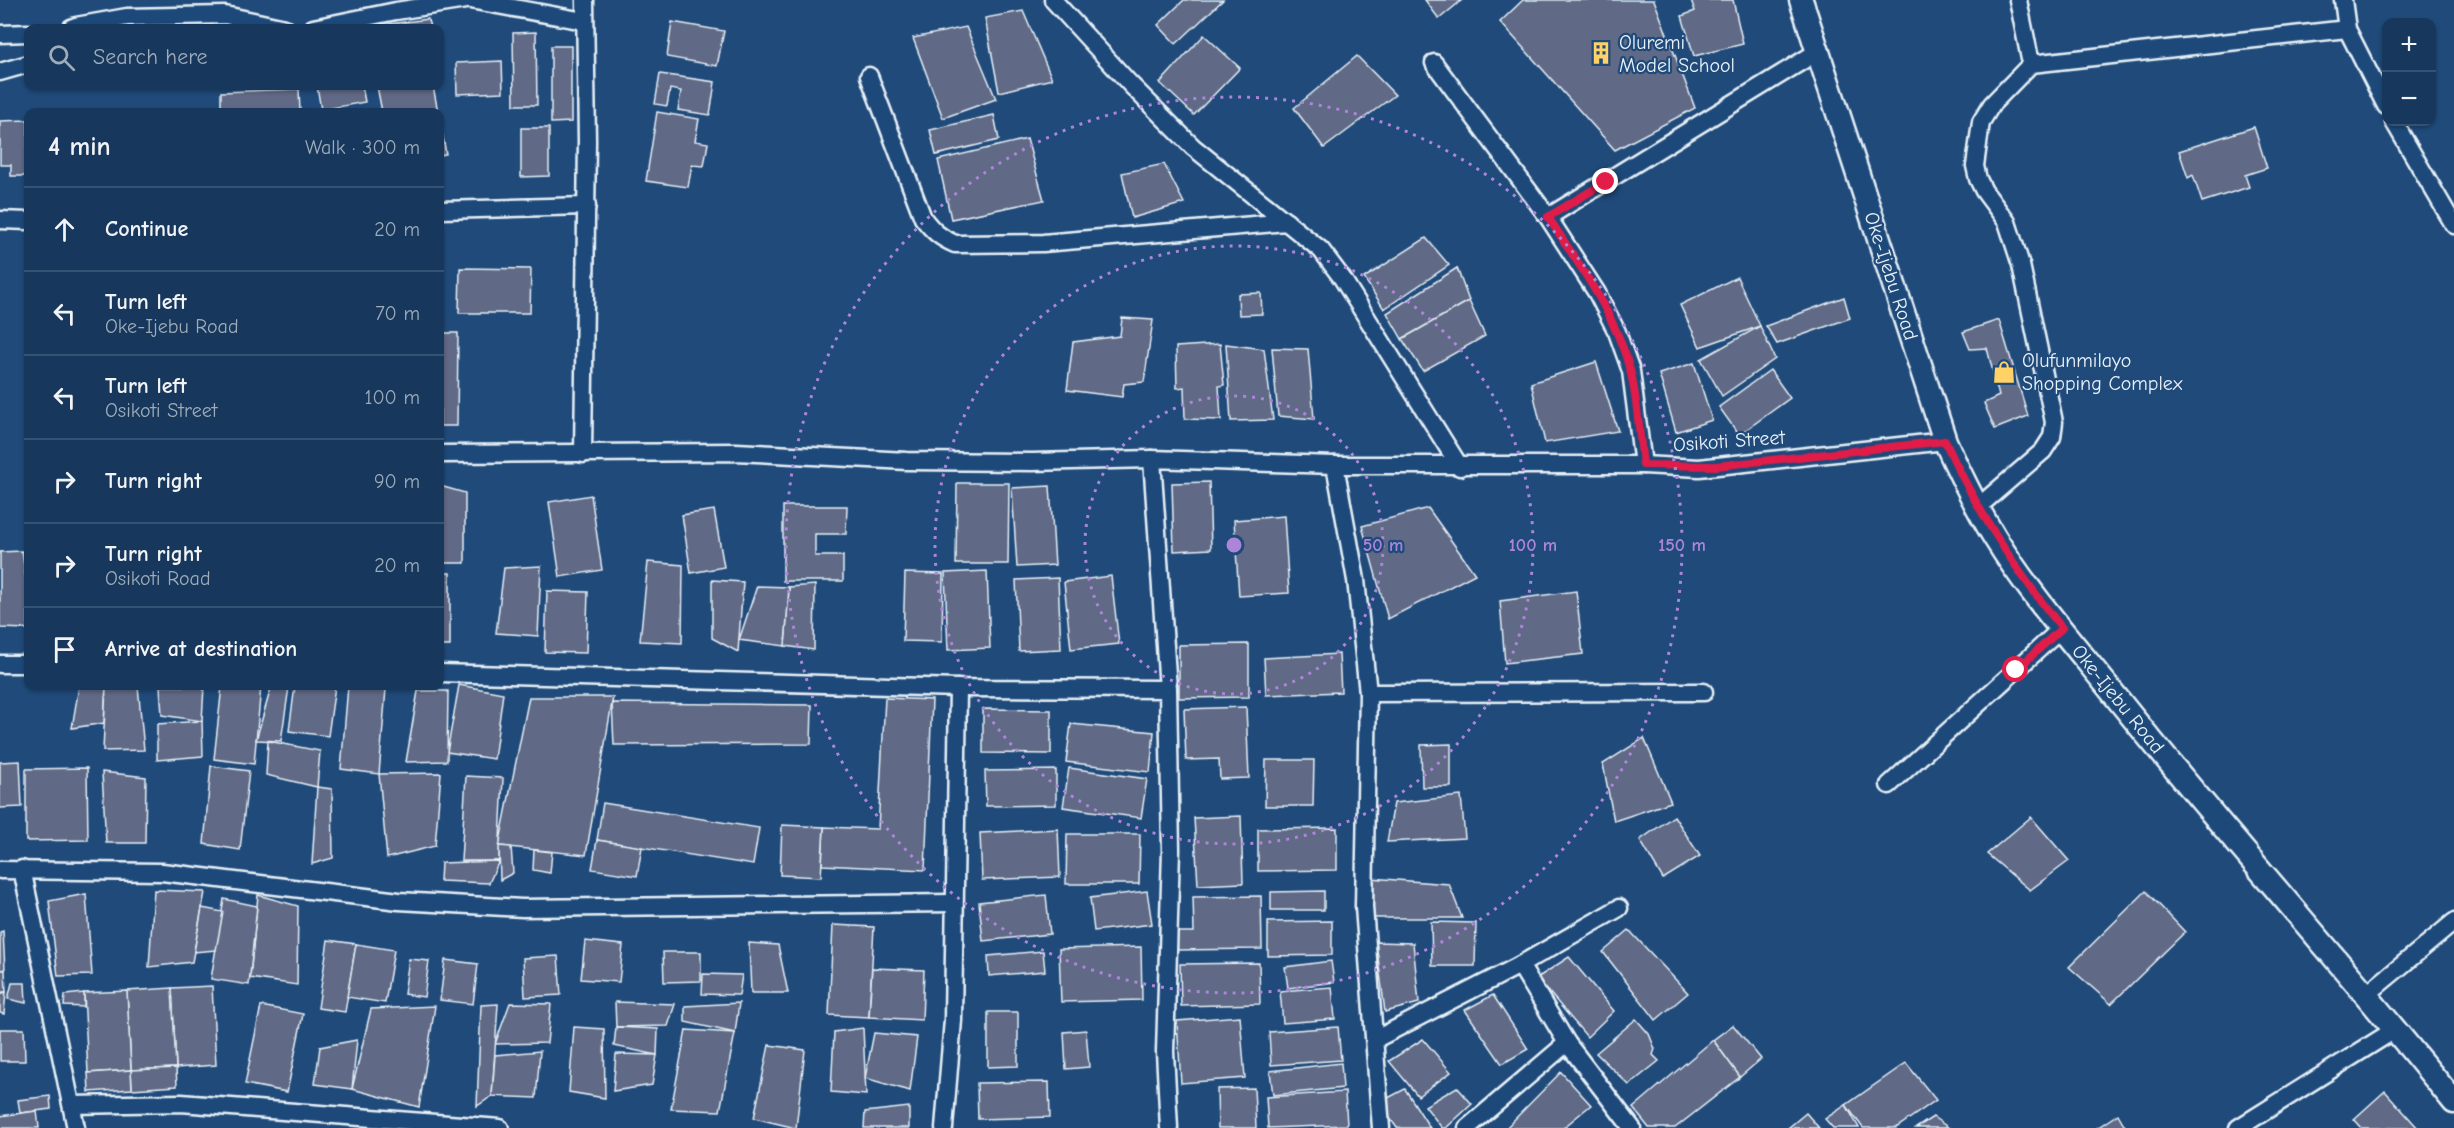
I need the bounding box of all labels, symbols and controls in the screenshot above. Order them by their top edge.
map controls [2382,18,2436,126]
button: + [2382,18,2436,72]
search box [24,24,444,90]
place label: Oluremi Model School [1619,31,1735,77]
building icon: Oluremi Model School [1588,40,1614,66]
icon: search [45,41,78,74]
text: Search here [93,44,208,70]
button: − [2382,72,2436,126]
text: 4 min [48,132,111,162]
text: Walk · 300 m [305,136,420,159]
route end [1592,168,1618,194]
street label: Oke-Ijebu Road [1859,209,1923,343]
icon: ahead [48,213,81,246]
text: Continue [105,216,188,242]
text: 20 m [374,218,420,241]
text: Turn left [105,289,187,315]
icon: left [48,297,81,330]
text: 70 m [375,302,420,325]
text: Oke-Ijebu Road [105,315,239,338]
place label: Olufunmilayo Shopping Complex [2022,349,2183,395]
shop icon: Olufunmilayo Shopping Complex [1991,359,2017,385]
text: Turn left [105,373,187,399]
icon: left [48,381,81,414]
text: 100 m [365,386,420,409]
text: Osikoti Street [105,399,217,422]
street label: Osikoti Street [1672,426,1787,456]
icon: right [48,465,81,498]
text: Turn right [105,468,202,494]
text: 90 m [374,470,420,493]
centre of rings [1224,535,1244,555]
text: 50 m [1363,535,1403,556]
text: 100 m [1509,535,1557,556]
text: 150 m [1658,535,1706,556]
text: Turn right [105,541,202,567]
icon: right [48,549,81,582]
text: 20 m [374,554,420,577]
text: Osikoti Road [105,567,211,590]
icon: arrive [48,633,81,666]
text: Arrive at destination [105,636,297,662]
street label: Oke-Ijebu Road [2067,640,2169,758]
route start [2002,656,2028,682]

